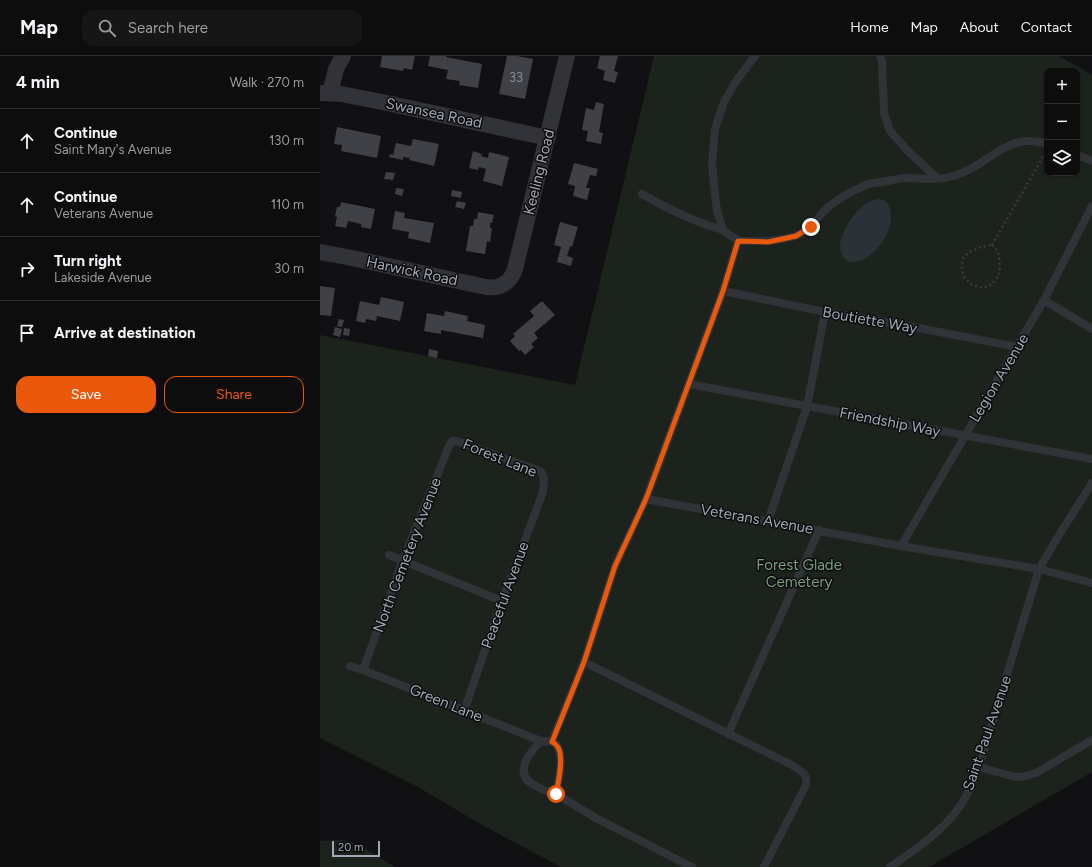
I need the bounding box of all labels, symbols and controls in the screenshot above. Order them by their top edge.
search box [82,10,362,46]
text: Map [20,16,58,39]
icon: search [96,17,118,39]
text: Search here [128,19,208,37]
text: Home [850,19,889,36]
text: Map [911,19,938,36]
text: About [960,19,999,36]
text: Contact [1021,19,1072,36]
map controls [1044,68,1080,176]
button: + [1044,68,1080,104]
house number: 33 [509,70,523,85]
text: 4 min [16,72,60,92]
text: Walk · 270 m [230,75,304,90]
street label: Swansea Road [384,94,484,132]
button: − [1044,104,1080,140]
text: Continue [54,124,117,142]
street label: Keeling Road [520,127,558,217]
icon: ahead [16,130,38,152]
text: 130 m [269,133,304,148]
button: layers [1044,140,1080,176]
text: Saint Mary's Avenue [54,142,172,157]
text: Continue [54,188,117,206]
icon: ahead [16,194,38,216]
text: 110 m [271,197,304,212]
text: Veterans Avenue [54,206,153,221]
route end [802,218,820,236]
text: Turn right [54,252,122,270]
street label: Harwick Road [365,253,459,289]
icon: right [16,258,38,280]
text: 30 m [274,261,304,276]
text: Lakeside Avenue [54,270,152,285]
street label: Boutiette Way [821,303,919,337]
icon: arrive [16,322,38,344]
text: Arrive at destination [54,324,195,342]
street label: Legion Avenue [966,331,1032,425]
button: Save [16,376,156,413]
button: Share [164,376,304,413]
street label: Friendship Way [838,403,942,441]
street label: Forest Lane [460,435,540,481]
street label: North Cemetery Avenue [369,475,445,635]
street label: Veterans Avenue [699,500,815,538]
street label: Peaceful Avenue [477,539,533,651]
park label: Forest Glade Cemetery [756,556,842,591]
street label: Saint Paul Avenue [959,673,1015,793]
street label: Green Lane [407,680,485,726]
route start [547,785,565,803]
scale bar [332,839,380,858]
text: 20 m [338,841,363,854]

